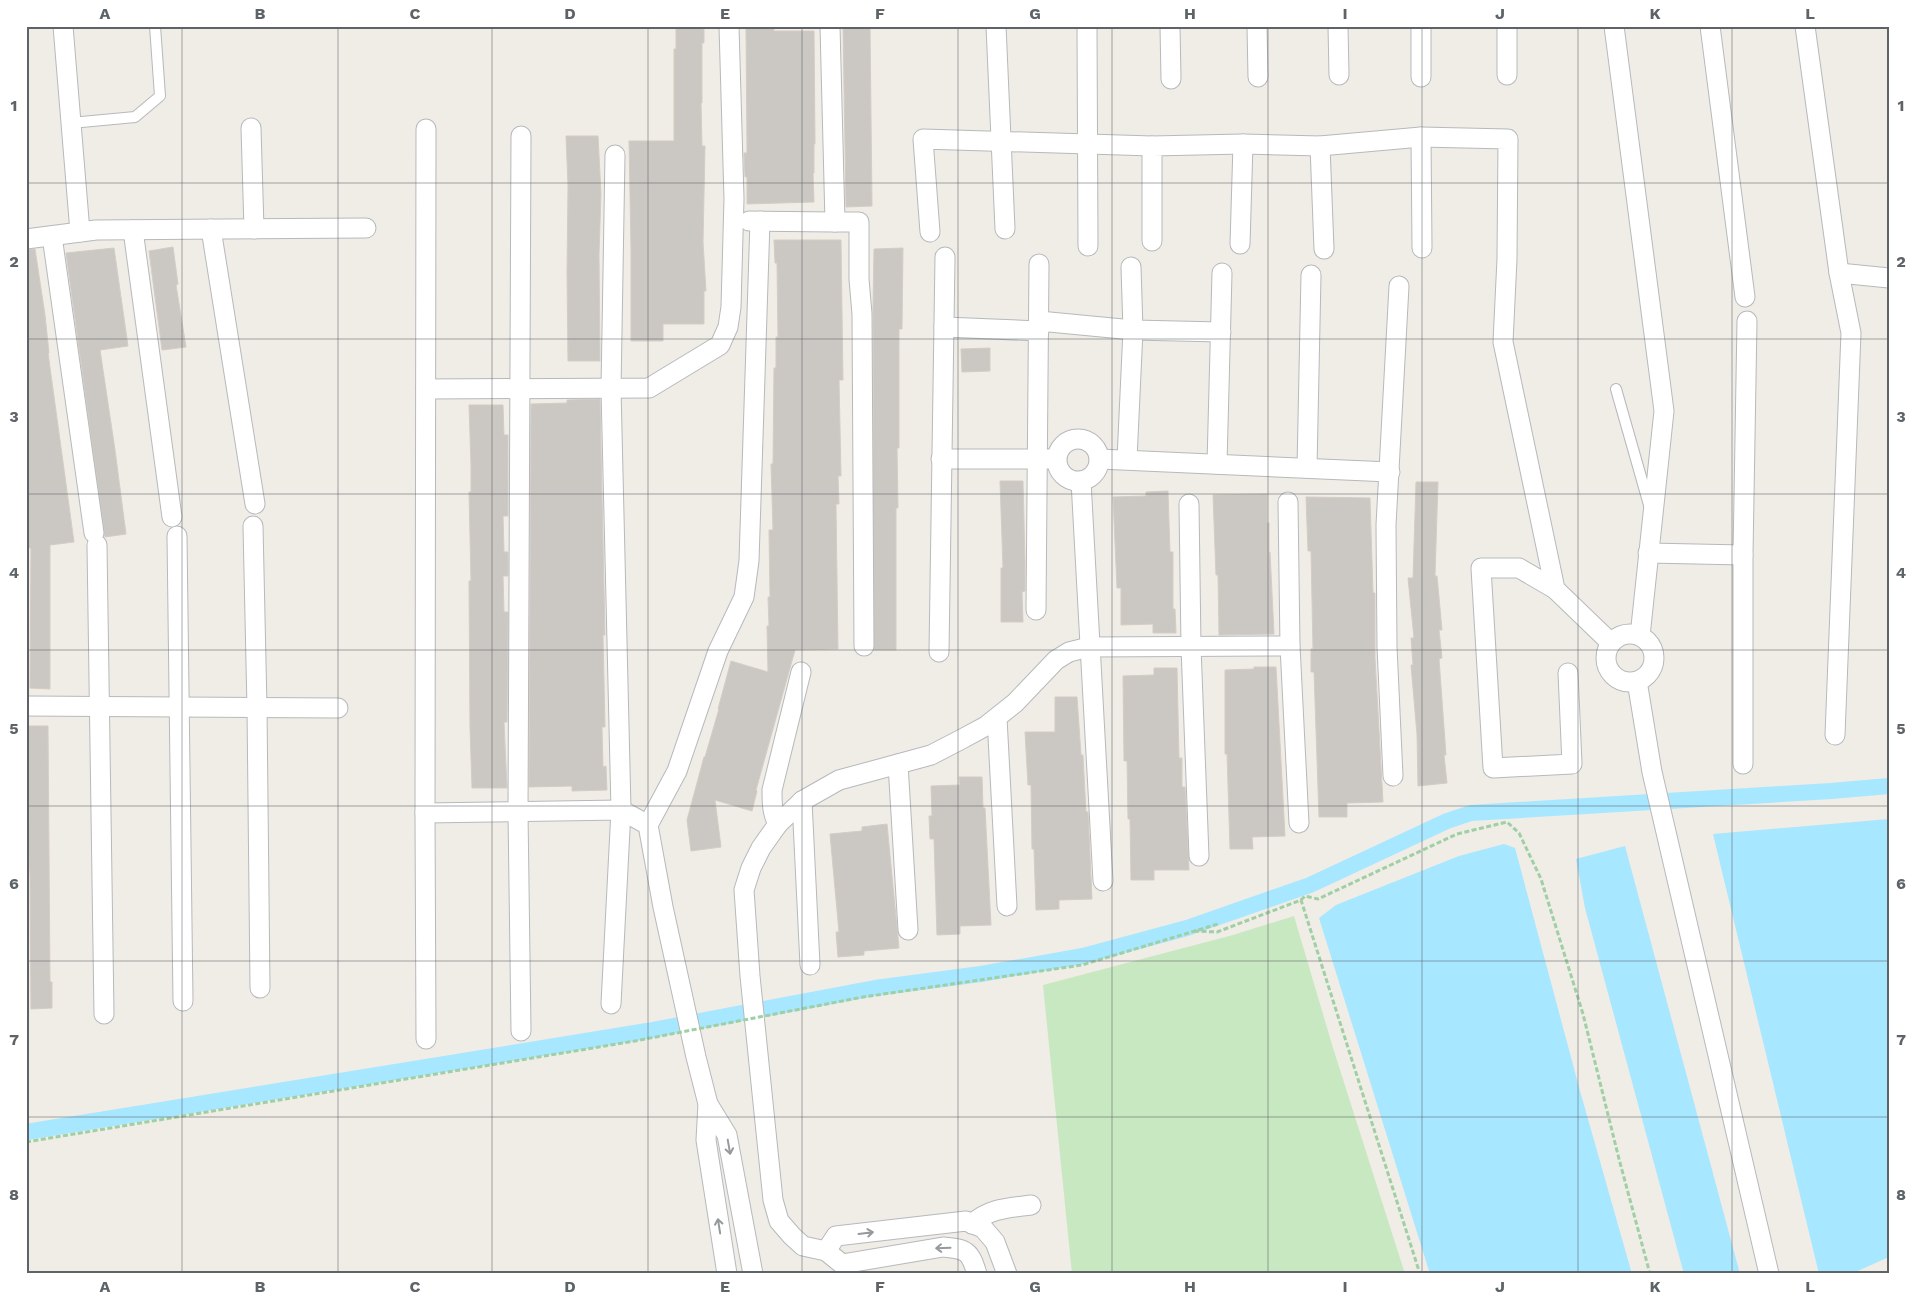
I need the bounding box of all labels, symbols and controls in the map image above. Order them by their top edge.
text: A [100,4,111,23]
text: B [255,4,266,23]
text: C [410,4,421,23]
text: D [564,4,576,23]
text: E [720,4,730,23]
text: F [875,4,885,23]
text: G [1029,4,1041,23]
text: H [1184,4,1196,23]
text: I [1342,4,1348,23]
text: J [1495,4,1505,23]
text: K [1649,4,1661,23]
text: L [1805,4,1815,23]
text: 1 [11,96,17,115]
text: 1 [1898,96,1904,115]
text: 2 [9,252,19,271]
text: 2 [1896,252,1906,271]
text: 3 [9,407,19,426]
text: 3 [1896,407,1906,426]
text: 4 [9,563,19,582]
text: 4 [1896,563,1906,582]
text: 5 [9,719,19,738]
text: 5 [1896,719,1906,738]
text: 6 [9,874,19,893]
text: 6 [1896,874,1906,893]
text: 7 [9,1030,19,1049]
text: 7 [1896,1030,1906,1049]
one-way arrow [725,1139,735,1155]
text: 8 [9,1185,19,1204]
text: 8 [1896,1185,1906,1204]
one-way arrow [714,1218,724,1234]
one-way arrow [858,1228,874,1238]
one-way arrow [936,1243,952,1253]
text: A [100,1277,111,1296]
text: B [255,1277,266,1296]
text: C [410,1277,421,1296]
text: D [564,1277,576,1296]
text: E [720,1277,730,1296]
text: F [875,1277,885,1296]
text: G [1029,1277,1041,1296]
text: H [1184,1277,1196,1296]
text: I [1342,1277,1348,1296]
text: J [1495,1277,1505,1296]
text: K [1649,1277,1661,1296]
text: L [1805,1277,1815,1296]

